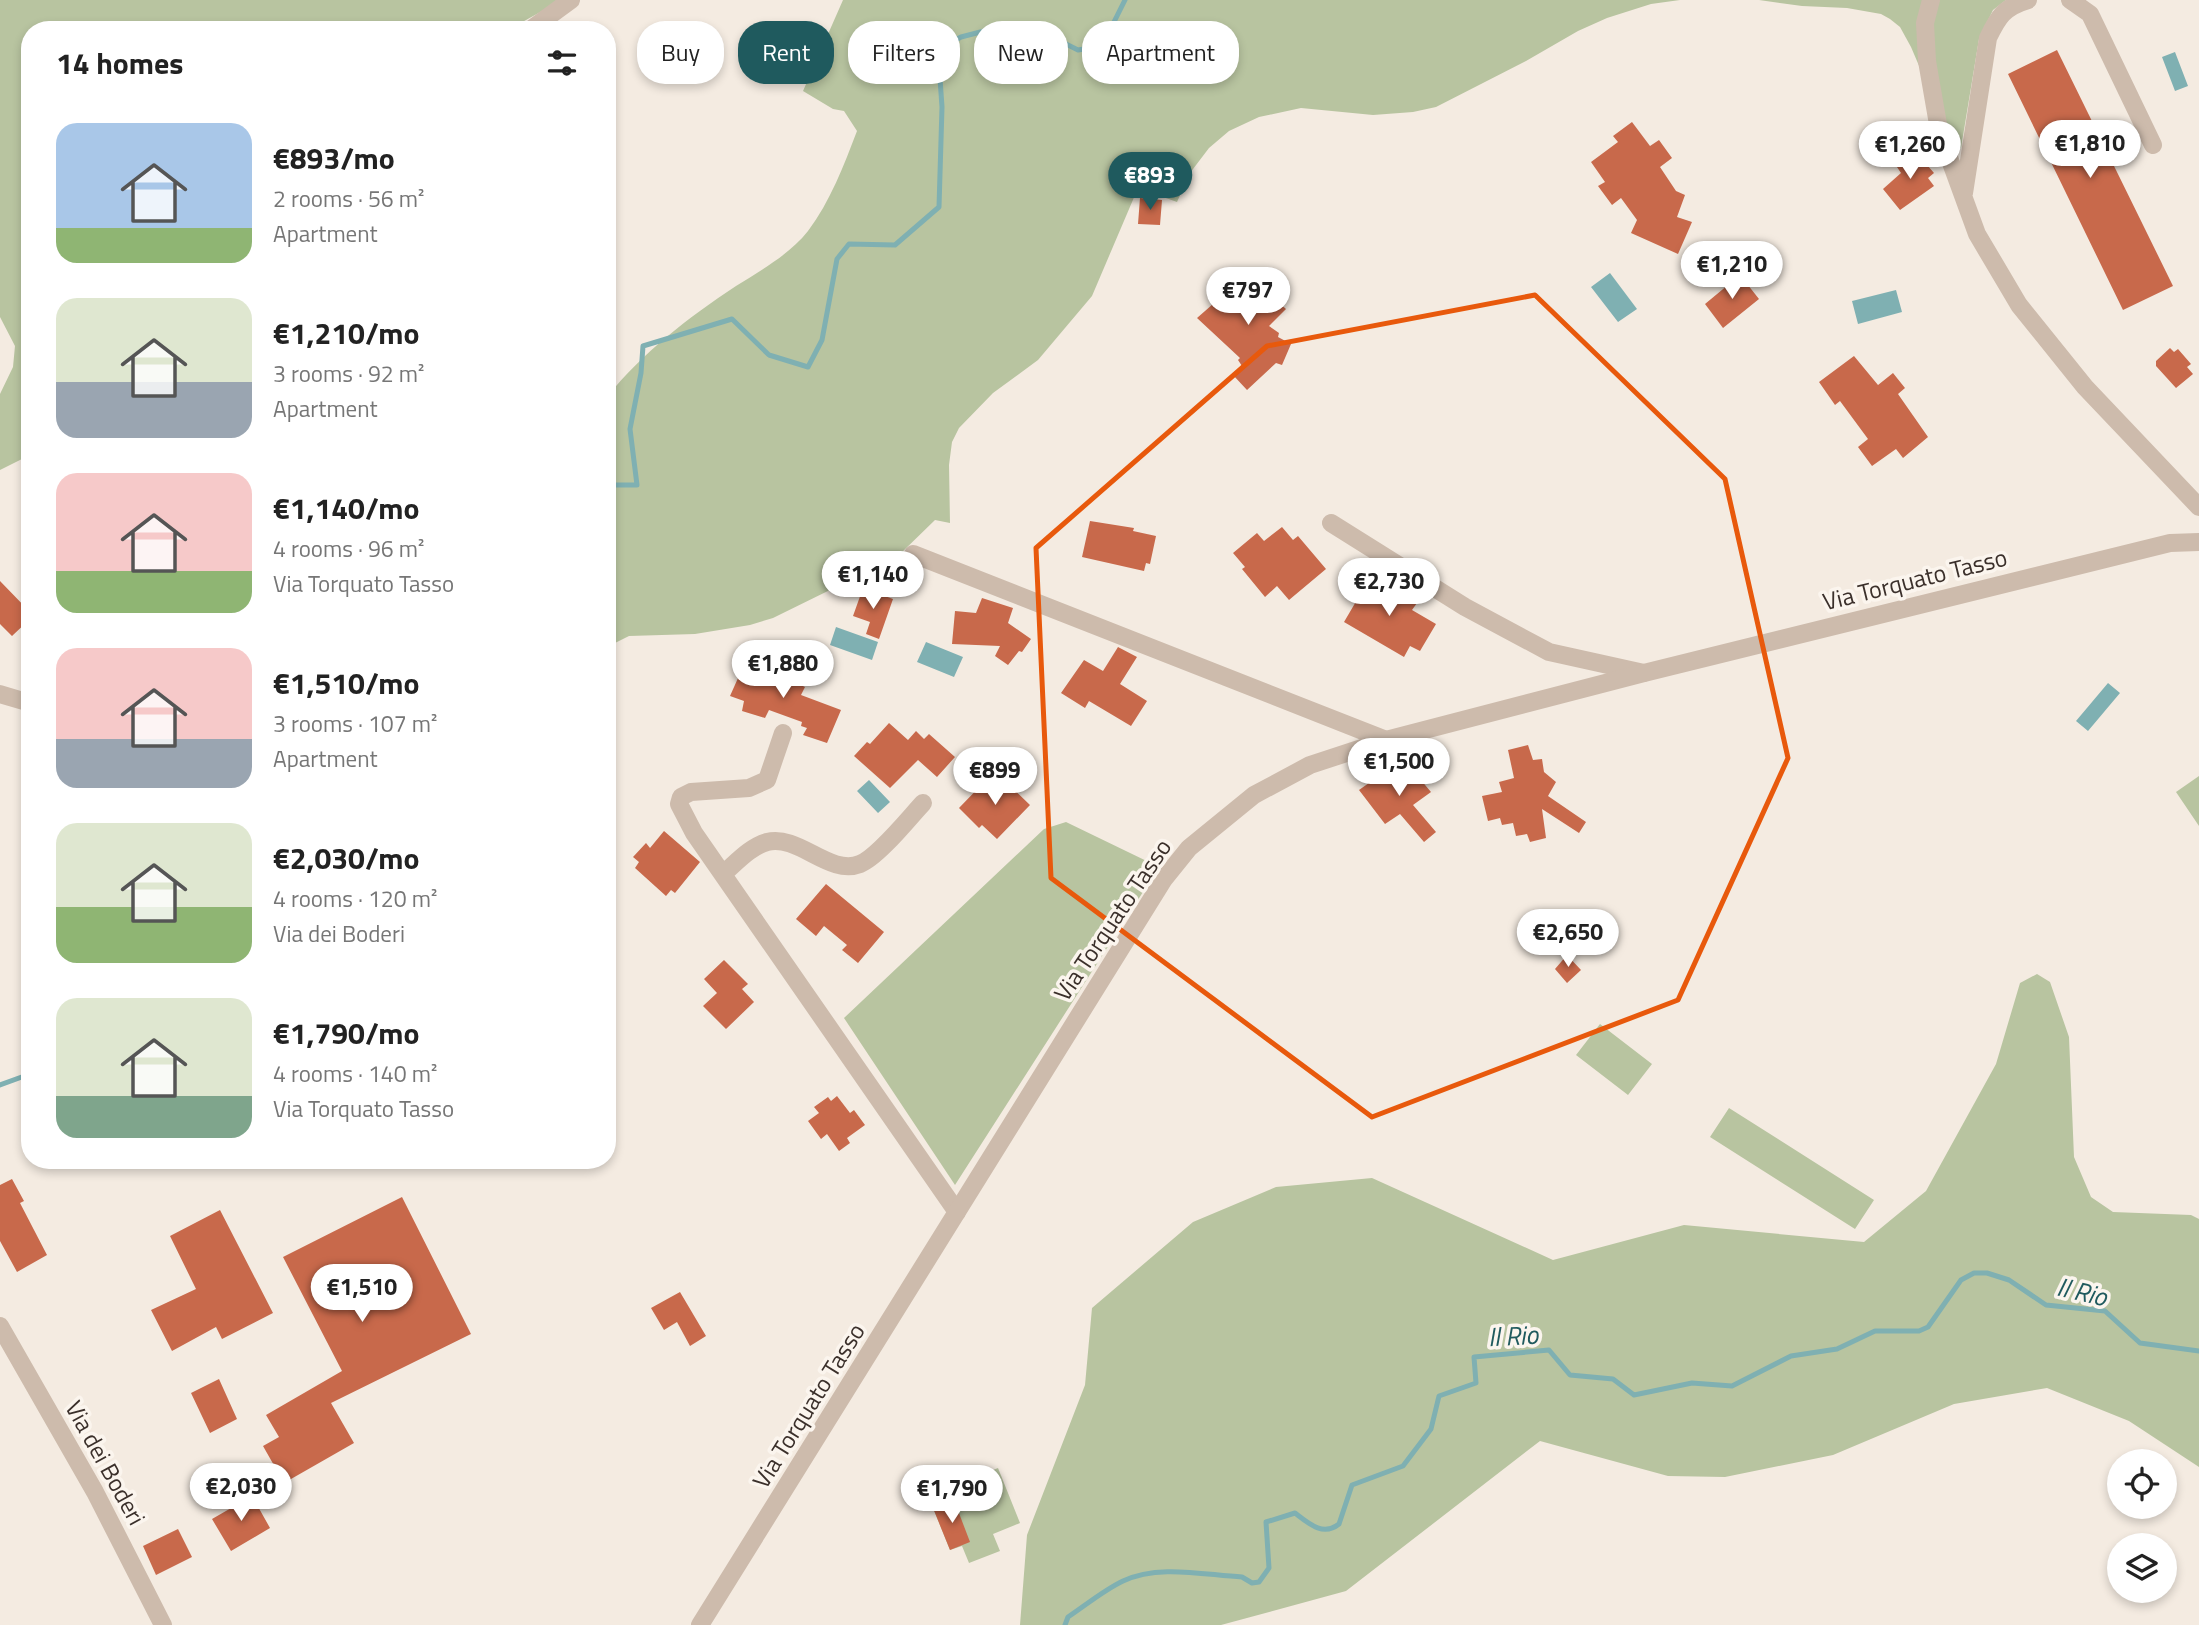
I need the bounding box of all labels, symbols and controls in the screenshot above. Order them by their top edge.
chip: Buy [637,21,724,84]
chip: Rent [738,21,834,84]
chip: Filters [848,21,960,84]
chip: New [974,21,1068,84]
chip: Apartment [1082,21,1239,84]
text: 14 homes [56,40,183,86]
icon: filters [543,44,581,82]
pin: €1,810 [2033,120,2147,180]
pin: €1,260 [1853,122,1967,181]
text: €1,810 [2055,125,2125,160]
text: €1,260 [1875,126,1945,161]
text: €893/mo [273,135,395,181]
icon: home [112,151,196,235]
pin: €893 [1109,152,1191,212]
text: €893 [1124,157,1176,192]
text: 2 rooms · 56 m² [273,181,424,216]
text: Apartment [273,216,378,251]
pin: €1,210 [1675,242,1789,301]
text: €1,210 [1697,246,1767,281]
pin: €797 [1207,268,1289,327]
text: €797 [1222,272,1274,307]
text: €1,210/mo [273,310,419,356]
icon: home [112,326,196,410]
text: 3 rooms · 92 m² [273,356,424,391]
text: Apartment [273,391,378,426]
text: €1,140/mo [273,485,419,531]
icon: home [112,501,196,585]
text: 4 rooms · 96 m² [273,531,424,566]
street label: Via Torquato Tasso [1819,539,2011,619]
pin: €1,140 [816,552,930,611]
text: €1,140 [838,556,908,591]
pin: €2,730 [1332,558,1446,618]
text: €2,730 [1354,563,1424,598]
text: Via Torquato Tasso [273,566,454,601]
pin: €1,880 [726,640,840,700]
text: €1,880 [748,645,818,680]
text: €1,510/mo [273,660,419,706]
icon: home [112,676,196,760]
text: 3 rooms · 107 m² [273,706,437,741]
pin: €1,500 [1342,738,1456,798]
text: Apartment [273,741,378,776]
text: €1,500 [1364,743,1434,778]
pin: €899 [954,748,1036,807]
text: €899 [969,752,1021,787]
street label: Via Torquato Tasso [1044,831,1180,1008]
text: €2,030/mo [273,835,419,881]
icon: home [112,851,196,935]
text: 4 rooms · 120 m² [273,881,437,916]
pin: €2,650 [1511,909,1625,969]
text: €2,650 [1533,914,1603,949]
text: Via dei Boderi [273,916,405,951]
text: €1,790/mo [273,1010,419,1056]
icon: home [112,1026,196,1110]
text: 4 rooms · 140 m² [273,1056,437,1091]
text: Via Torquato Tasso [273,1091,454,1126]
pin: €1,510 [305,1264,419,1324]
water label: Il Rio [2053,1267,2112,1316]
text: €1,510 [327,1269,397,1304]
water label: Il Rio [1487,1315,1540,1356]
street label: Via Torquato Tasso [743,1316,873,1495]
street label: Via dei Boderi [57,1394,155,1531]
map controls [2107,1449,2177,1603]
button: locate [2107,1449,2177,1519]
pin: €2,030 [184,1464,298,1523]
pin: €1,790 [895,1466,1009,1525]
text: €2,030 [206,1468,276,1503]
text: €1,790 [917,1470,987,1505]
button: layers [2107,1533,2177,1603]

